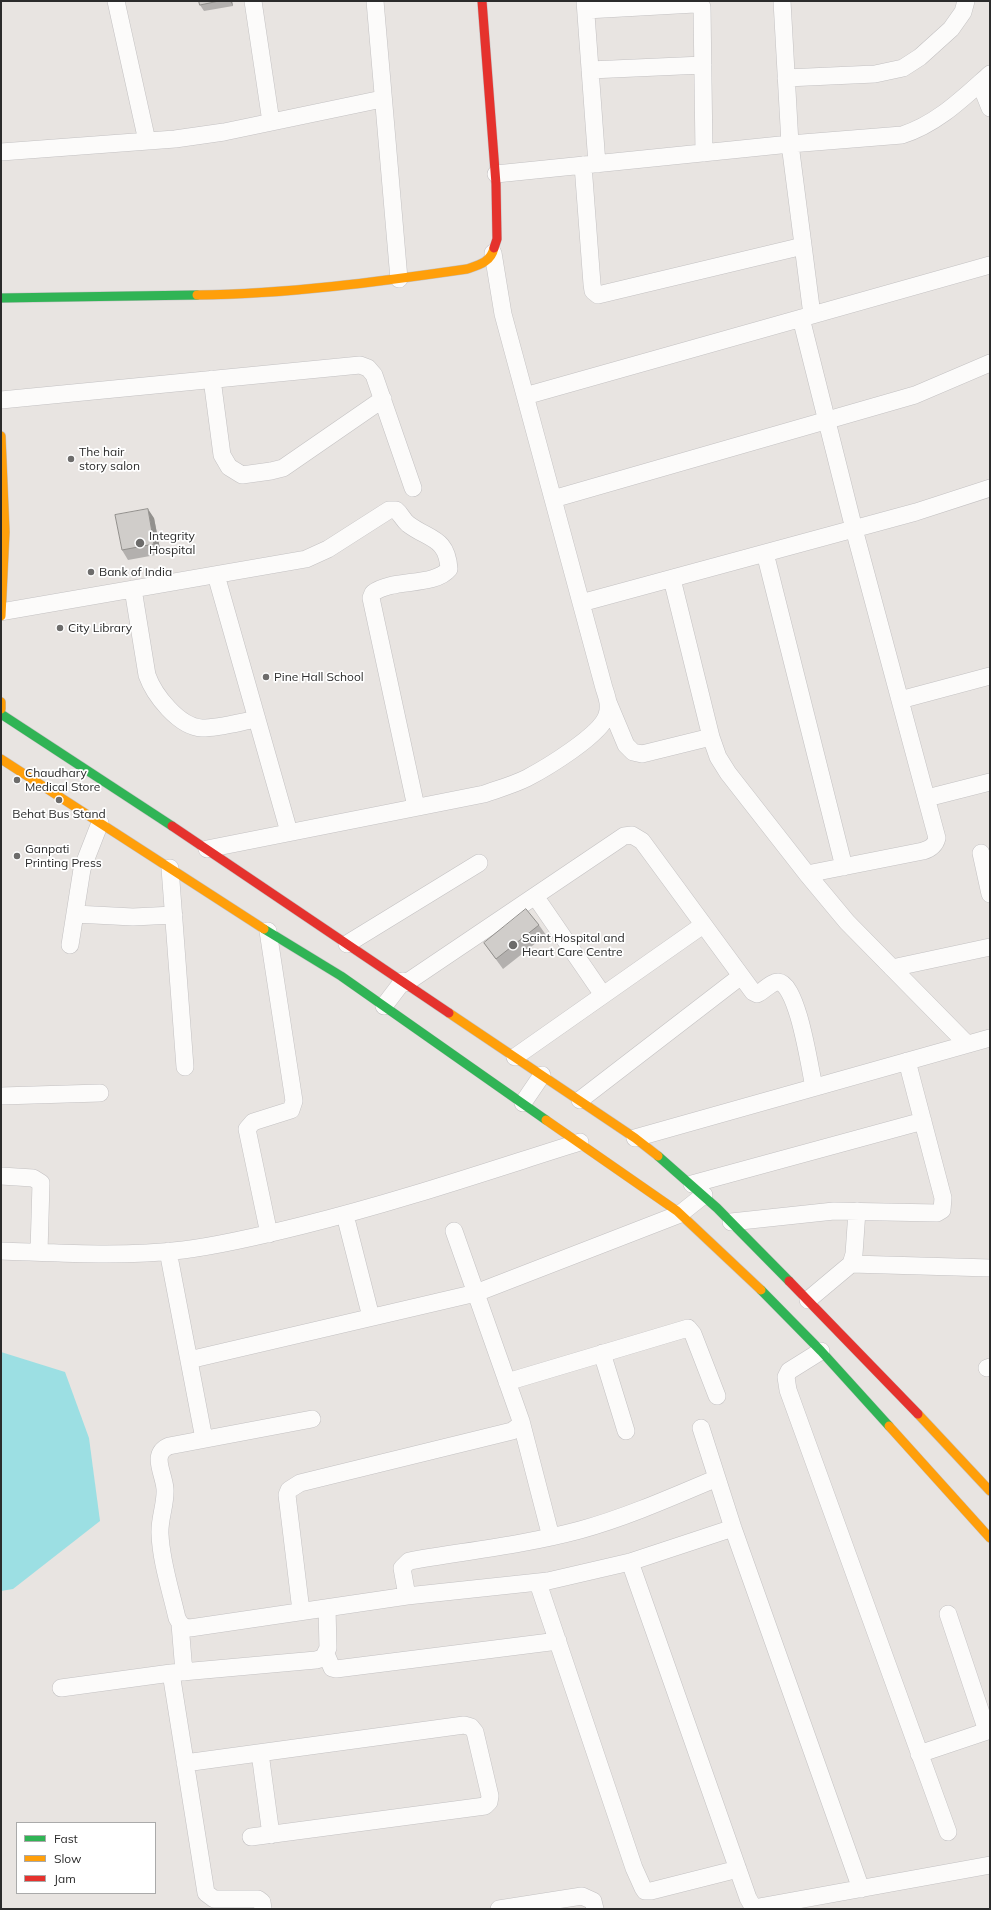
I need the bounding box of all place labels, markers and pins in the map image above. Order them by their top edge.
place label: The hair story salon [79,445,140,473]
marker: The hair story salon [66,454,76,464]
place label: Integrity Hospital [149,529,195,557]
marker: Integrity Hospital [134,537,146,549]
place label: Bank of India [99,565,172,579]
marker: Bank of India [86,567,96,577]
place label: City Library [68,621,132,635]
marker: City Library [55,623,65,633]
place label: Pine Hall School [274,670,364,684]
marker: Pine Hall School [261,672,271,682]
place label: Chaudhary Medical Store [25,766,100,794]
marker: Chaudhary Medical Store [12,775,22,785]
marker: Behat Bus Stand [54,795,64,805]
place label: Behat Bus Stand [12,807,106,821]
place label: Ganpati Printing Press [25,842,102,870]
marker: Ganpati Printing Press [12,851,22,861]
place label: Saint Hospital and Heart Care Centre [522,931,625,959]
marker: Saint Hospital and Heart Care Centre [507,939,519,951]

